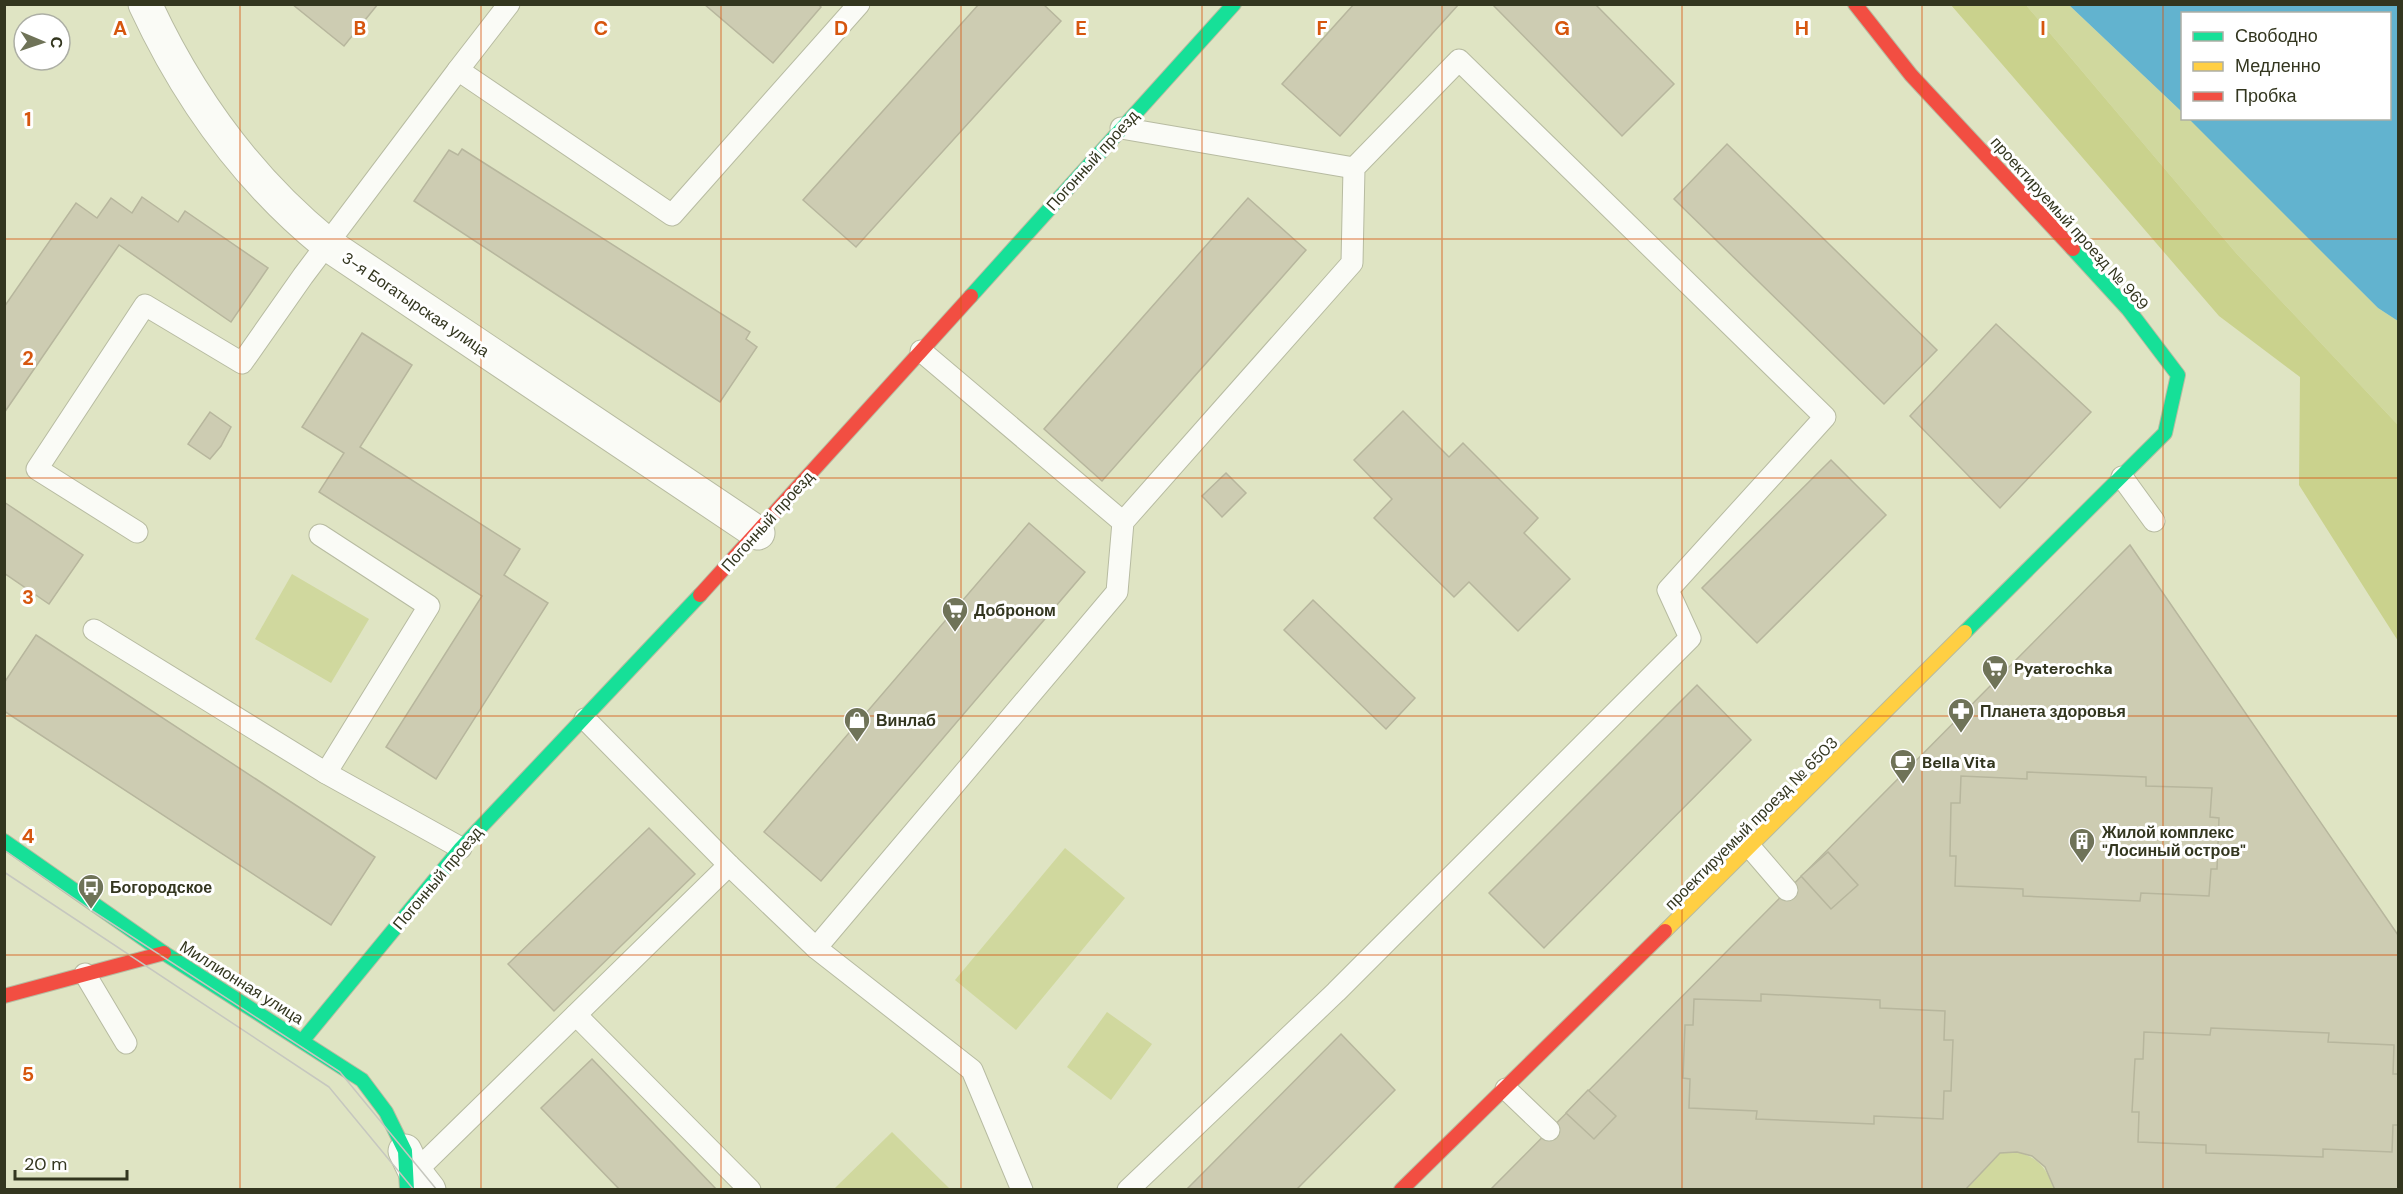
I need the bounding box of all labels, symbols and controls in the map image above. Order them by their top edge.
north arrow [12,12,72,72]
legend [2181,12,2391,120]
text: A [113,15,127,41]
text: B [354,15,366,41]
text: C [594,15,608,41]
text: D [834,15,848,41]
text: E [1075,15,1087,41]
text: F [1316,15,1328,41]
text: G [1554,15,1570,41]
text: H [1795,15,1809,41]
text: I [2040,15,2046,41]
text: Свободно [2235,24,2318,48]
text: С [46,36,67,49]
text: Медленно [2235,54,2321,78]
text: Пробка [2235,84,2298,108]
street label: Погонный проезд [1042,105,1144,215]
text: 1 [24,106,32,132]
street label: проектируемый проезд № 969 [1986,132,2153,315]
street label: 3-я Богатырская улица [338,247,494,362]
text: 2 [22,345,34,371]
street label: Погонный проезд [717,466,819,576]
text: 3 [22,584,34,610]
supermarket icon: Доброном [940,595,970,633]
place label: Доброном [974,600,1056,621]
supermarket icon: Pyaterochka [1980,653,2010,691]
place label: Pyaterochka [2014,658,2113,679]
pharmacy icon: Планета здоровья [1946,696,1976,734]
place label: Планета здоровья [1980,701,2126,722]
shop icon: Винлаб [842,705,872,743]
place label: Винлаб [876,710,936,731]
street label: проектируемый проезд № 6503 [1660,732,1843,915]
cafe icon: Bella Vita [1888,747,1918,785]
place label: Bella Vita [1922,752,1996,773]
street label: Погонный проезд [388,822,487,934]
place label: Жилой комплекс "Лосиный остров" [2101,822,2246,861]
text: 4 [22,823,35,849]
building icon: Жилой комплекс "Лосиный остров" [2067,826,2097,864]
bus stop icon: Богородское [76,872,106,910]
place label: Богородское [110,877,212,898]
street label: Миллионная улица [176,936,308,1029]
text: 5 [22,1061,34,1087]
scale bar [15,1143,128,1181]
text: 20 m [24,1152,67,1176]

